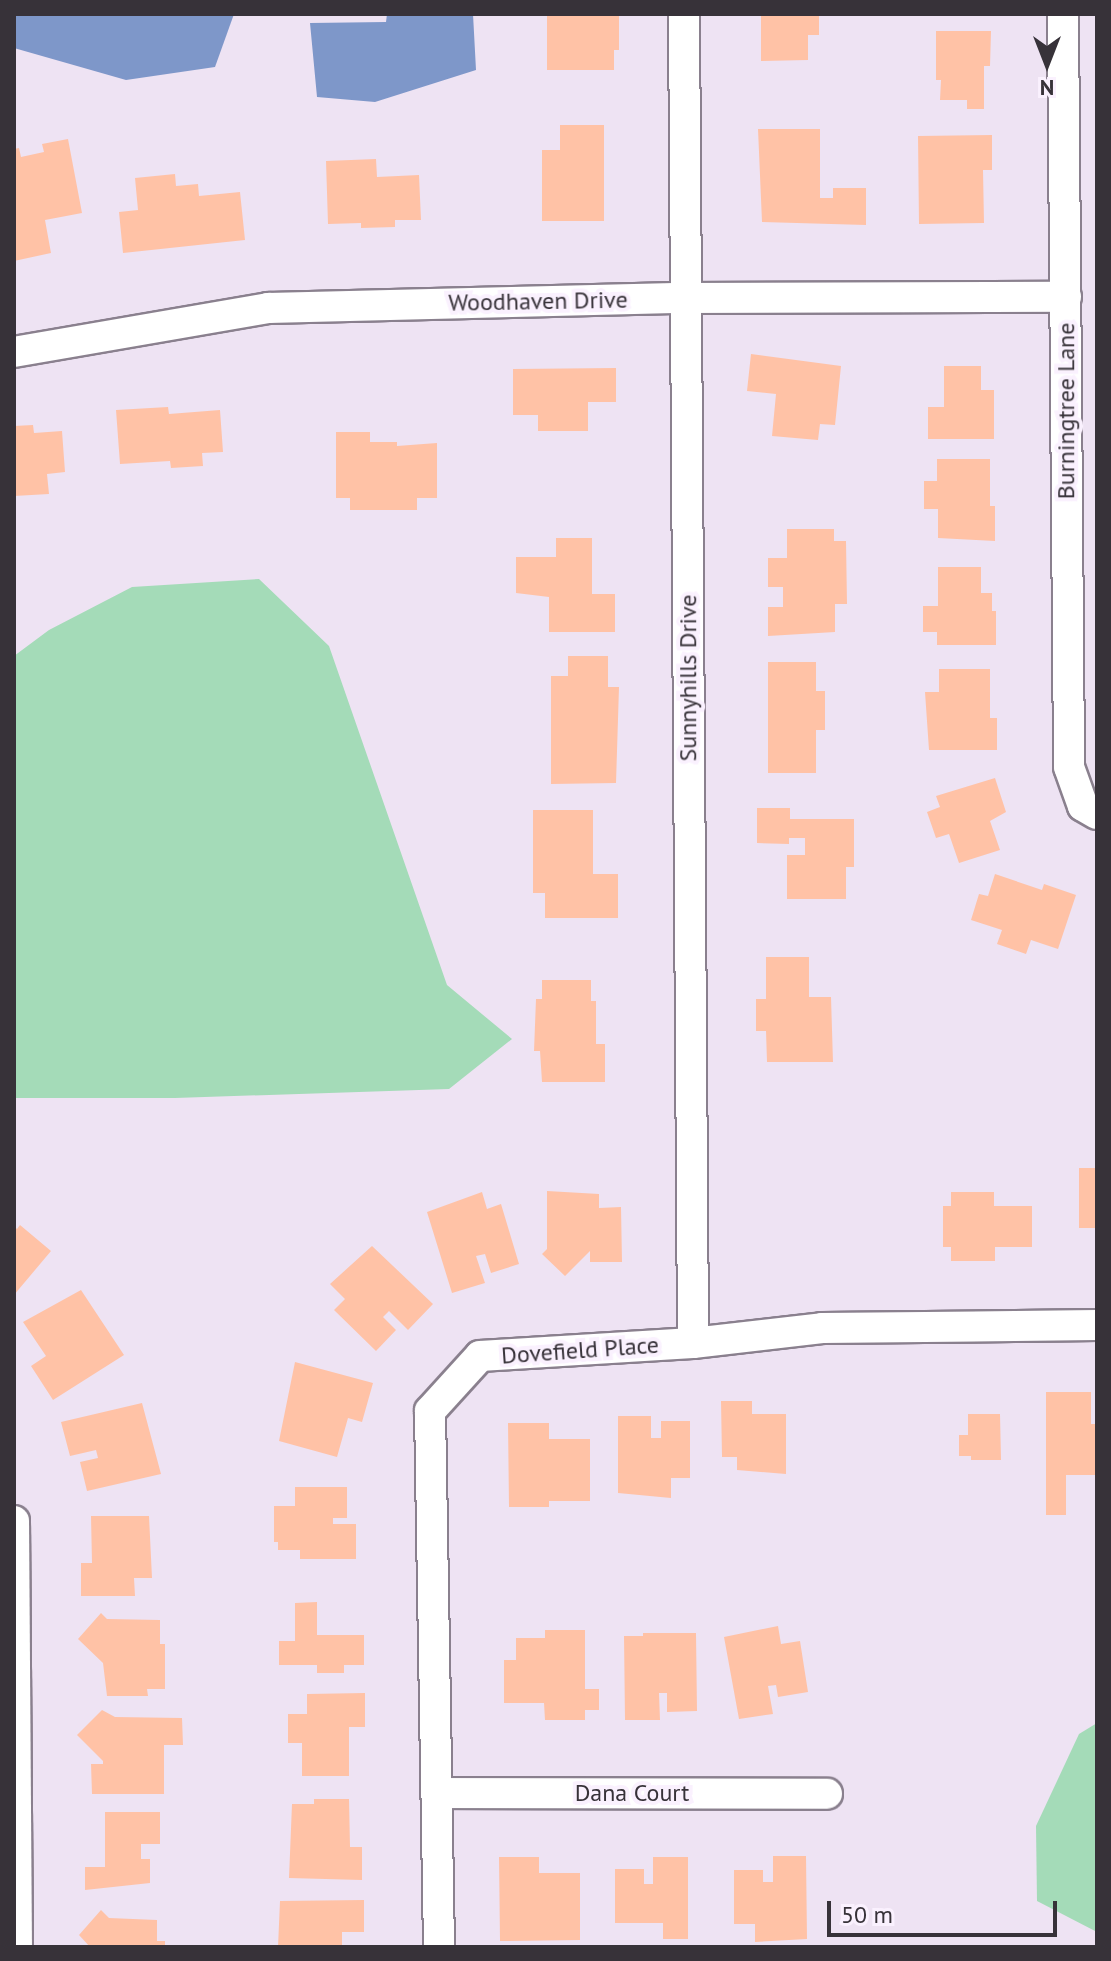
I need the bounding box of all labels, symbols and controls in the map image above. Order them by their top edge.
north arrow [1007,24,1087,104]
text: N [1040,74,1054,102]
street label: Woodhaven Drive [448,285,628,317]
street label: Burningtree Lane [1052,323,1080,499]
street label: Sunnyhills Drive [674,595,702,761]
street label: Dovefield Place [500,1330,660,1370]
street label: Dana Court [575,1779,689,1807]
scale bar [831,1885,1061,1935]
text: 50 m [841,1899,893,1930]

